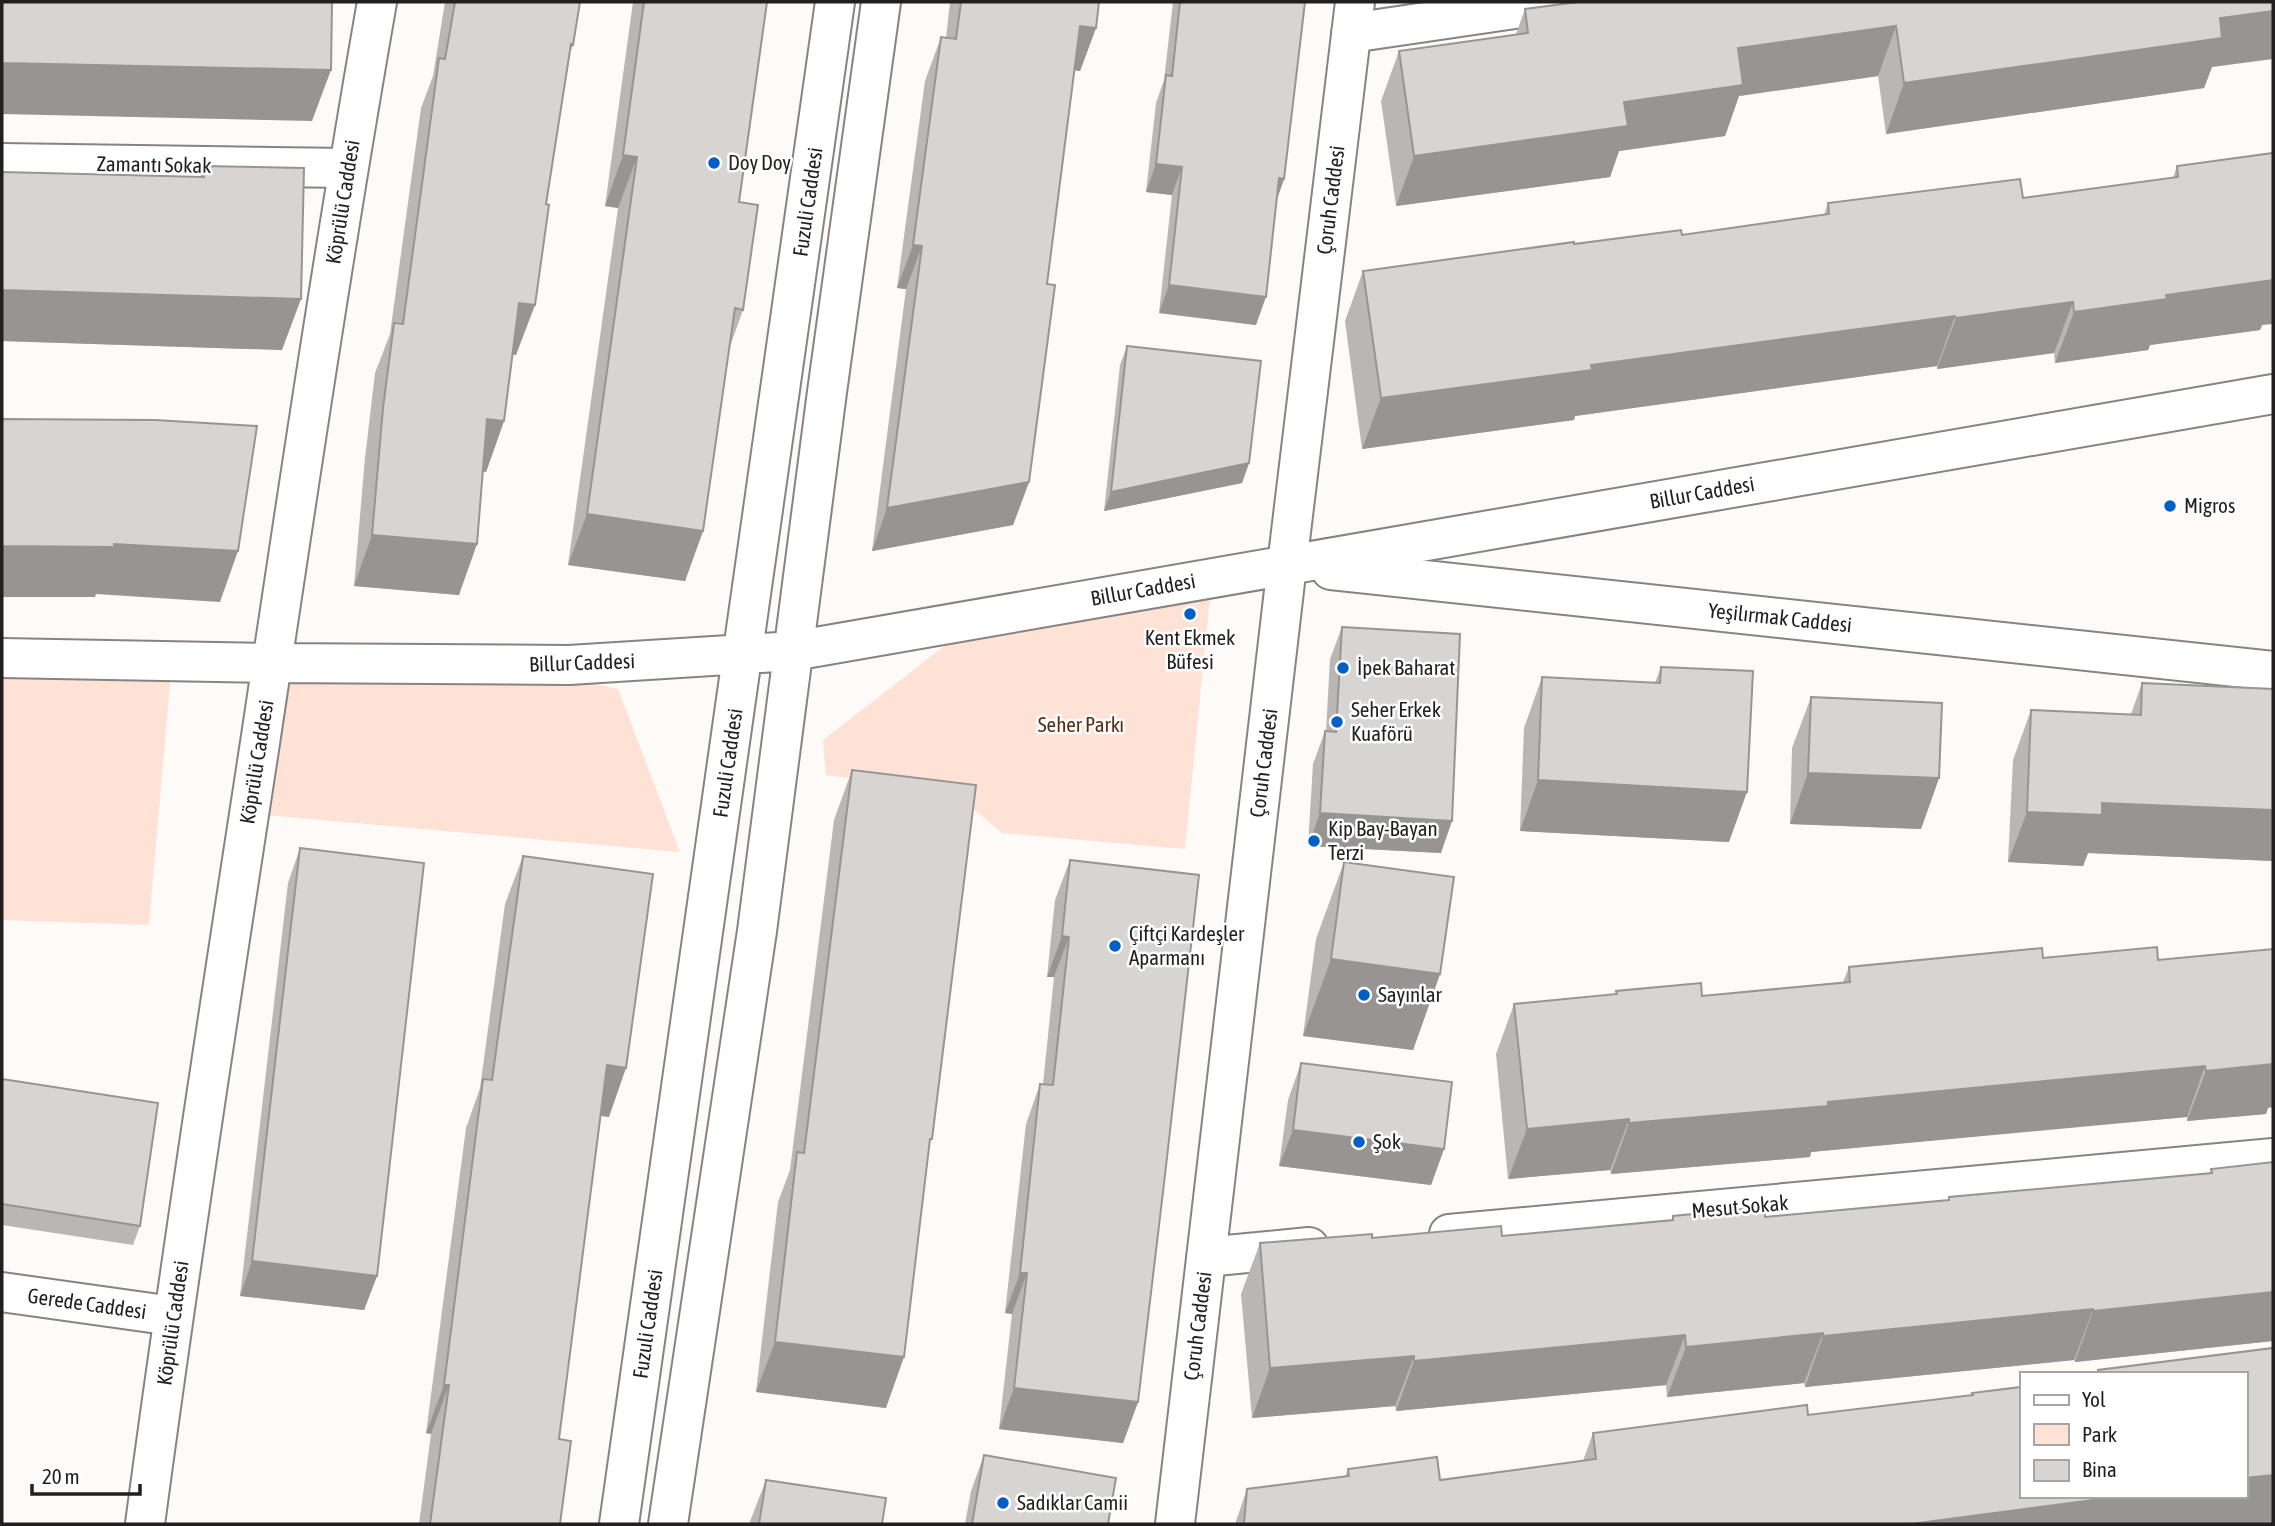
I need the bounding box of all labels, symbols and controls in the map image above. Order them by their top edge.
street label: Köprülü Caddesi [320,138,364,266]
street label: Çoruh Caddesi [1311,144,1349,256]
street label: Fuzuli Caddesi [787,146,827,258]
place label: Doy Doy [728,150,791,174]
street label: Zamantı Sokak [96,151,212,177]
marker: Doy Doy [706,155,722,171]
street label: Billur Caddesi [1648,471,1756,513]
place label: Migros [2184,493,2235,517]
marker: Migros [2162,498,2178,514]
street label: Billur Caddesi [1089,568,1197,610]
street label: Yeşilırmak Caddesi [1707,598,1853,636]
marker: Kent Ekmek Büfesi [1182,606,1198,622]
place label: Kent Ekmek Büfesi [1145,625,1235,673]
street label: Billur Caddesi [529,648,635,676]
place label: İpek Baharat [1357,655,1455,679]
marker: İpek Baharat [1335,660,1351,676]
place label: Seher Erkek Kuaförü [1351,697,1441,745]
street label: Köprülü Caddesi [234,698,278,826]
street label: Fuzuli Caddesi [707,707,747,819]
street label: Çoruh Caddesi [1244,707,1282,819]
park label: Seher Parkı [1038,712,1124,736]
marker: Seher Erkek Kuaförü [1329,714,1345,730]
place label: Kip Bay-Bayan Terzi [1328,816,1438,864]
marker: Kip Bay-Bayan Terzi [1306,833,1322,849]
place label: Çiftçi Kardeşler Aparmanı [1129,921,1245,969]
marker: Çiftçi Kardeşler Aparmanı [1107,938,1123,954]
place label: Sayınlar [1378,982,1443,1006]
marker: Sayınlar [1356,987,1372,1003]
place label: Şok [1373,1129,1401,1153]
marker: Şok [1351,1134,1367,1150]
street label: Mesut Sokak [1691,1190,1789,1222]
street label: Köprülü Caddesi [151,1259,193,1387]
street label: Fuzuli Caddesi [627,1268,667,1380]
street label: Çoruh Caddesi [1178,1270,1216,1382]
street label: Gerede Caddesi [26,1283,148,1323]
legend [2020,1372,2247,1498]
text: Yol [2082,1387,2106,1411]
text: Park [2082,1422,2117,1446]
scale bar [32,1452,140,1496]
text: Bina [2082,1457,2117,1481]
text: 20 m [42,1464,80,1488]
place label: Sadıklar Camii [1017,1490,1128,1514]
marker: Sadıklar Camii [995,1495,1011,1511]

